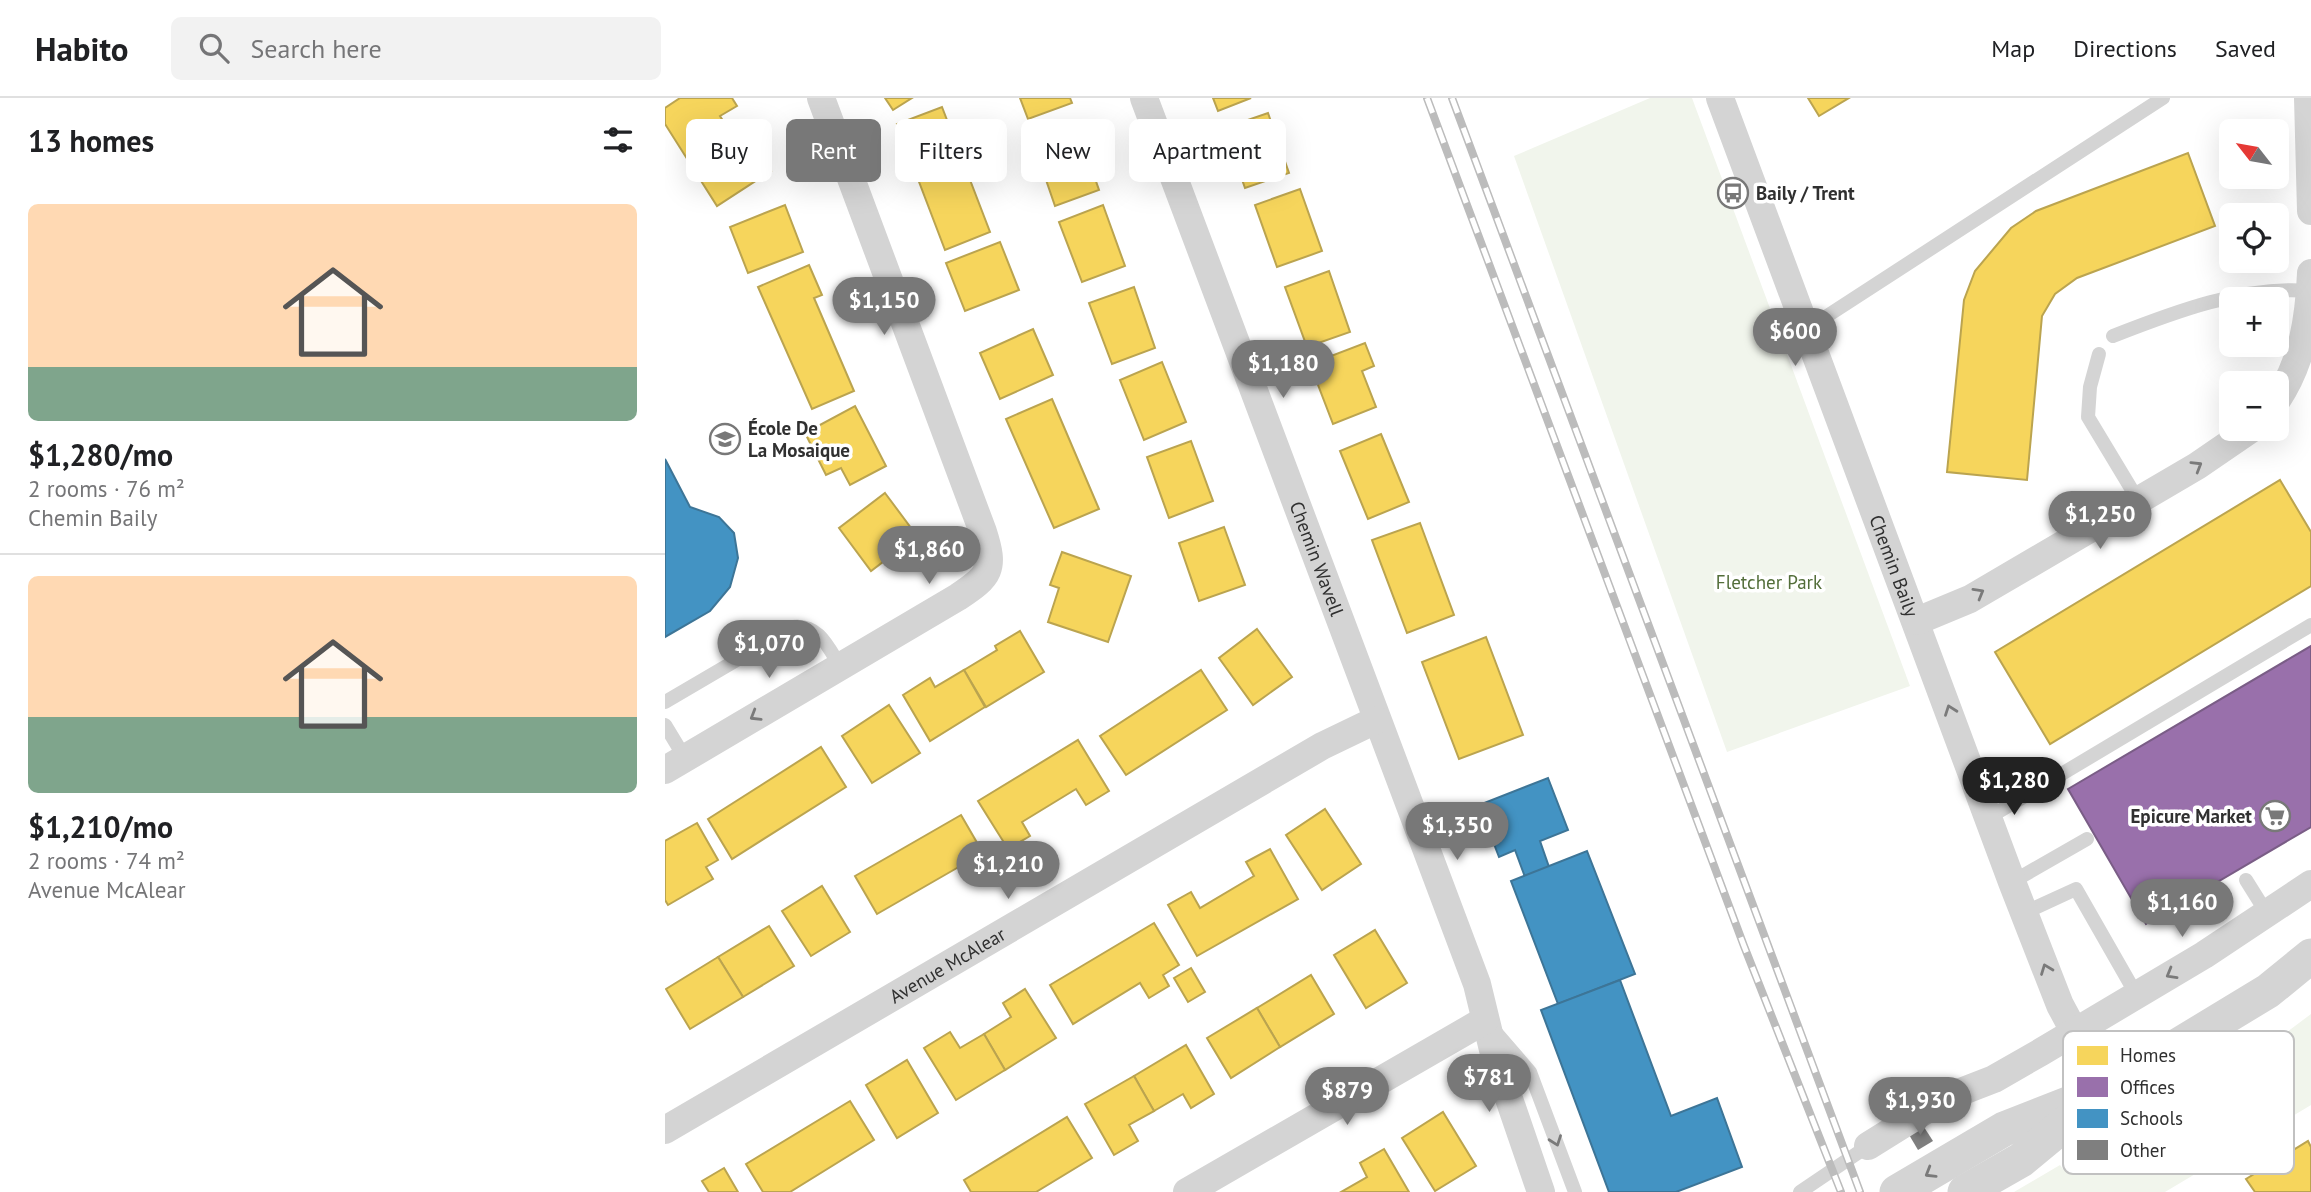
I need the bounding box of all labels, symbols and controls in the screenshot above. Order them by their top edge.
search box [171,17,661,80]
text: Habito [35,27,129,70]
icon: search [195,29,233,67]
text: Search here [251,32,382,65]
text: Map [1991,33,2035,64]
text: Directions [2073,33,2177,64]
text: Saved [2215,33,2276,64]
chip: Buy [686,119,772,182]
chip: Rent [786,119,881,182]
chip: Filters [895,119,1007,182]
chip: New [1021,119,1115,182]
chip: Apartment [1129,119,1286,182]
north arrow [2219,119,2289,189]
map controls [2219,119,2289,441]
text: 13 homes [28,121,154,160]
icon: filters [599,121,637,159]
bus stop icon: Baily / Trent [1716,176,1750,210]
place label: Baily / Trent [1756,181,1855,205]
button: locate [2219,203,2289,273]
icon: home [270,249,396,375]
pin: $1,150 [827,278,941,337]
text: $1,150 [848,285,920,314]
button: + [2219,287,2289,357]
pin: $600 [1754,308,1836,368]
text: $600 [1769,316,1821,345]
pin: $1,180 [1226,341,1340,400]
text: $1,180 [1247,348,1319,377]
button: − [2219,371,2289,441]
place label: École De La Mosaique [748,416,850,462]
school or university icon: École De La Mosaique [708,422,742,456]
text: $1,280/mo [28,435,173,474]
one-way arrow [2189,461,2202,474]
text: 2 rooms · 76 m² [28,474,185,503]
pin: $1,250 [2043,491,2157,551]
street label: Chemin Wavell [1285,498,1350,620]
text: $1,250 [2064,499,2136,528]
text: Chemin Baily [28,503,157,532]
street label: Chemin Baily [1864,511,1924,620]
pin: $1,860 [872,526,986,586]
text: $1,860 [893,534,965,563]
park label: Fletcher Park [1716,570,1822,594]
one-way arrow [1972,588,1984,601]
pin: $1,070 [712,620,826,680]
icon: home [270,621,396,747]
text: $1,070 [733,628,805,657]
one-way arrow [1944,704,1958,716]
one-way arrow [750,708,763,721]
pin: $1,280 [1957,758,2071,817]
text: $1,280 [1978,765,2050,794]
supermarket icon: Epicure Market [2258,799,2292,833]
pin: $1,350 [1400,802,1514,862]
place label: Epicure Market [2130,804,2252,828]
text: $1,210/mo [28,807,173,846]
text: $1,350 [1421,810,1493,839]
pin: $1,210 [951,842,1065,901]
text: 2 rooms · 74 m² [28,846,185,875]
text: $1,210 [972,849,1044,878]
text: Avenue McAlear [28,875,186,904]
pin: $1,160 [2125,880,2239,939]
text: $1,160 [2146,887,2218,916]
street label: Avenue McAlear [885,921,1010,1008]
one-way arrow [2040,963,2054,975]
one-way arrow [2166,966,2178,979]
legend [2063,1031,2294,1174]
text: Homes [2120,1043,2176,1067]
pin: $781 [1448,1054,1530,1114]
text: $781 [1463,1062,1515,1091]
pin: $879 [1306,1068,1388,1127]
text: $879 [1321,1075,1373,1104]
text: Offices [2120,1075,2175,1099]
pin: $1,930 [1863,1077,1977,1137]
text: $1,930 [1884,1085,1956,1114]
text: Schools [2120,1106,2183,1130]
one-way arrow [1547,1134,1561,1146]
text: Other [2120,1138,2166,1162]
one-way arrow [1924,1165,1937,1178]

